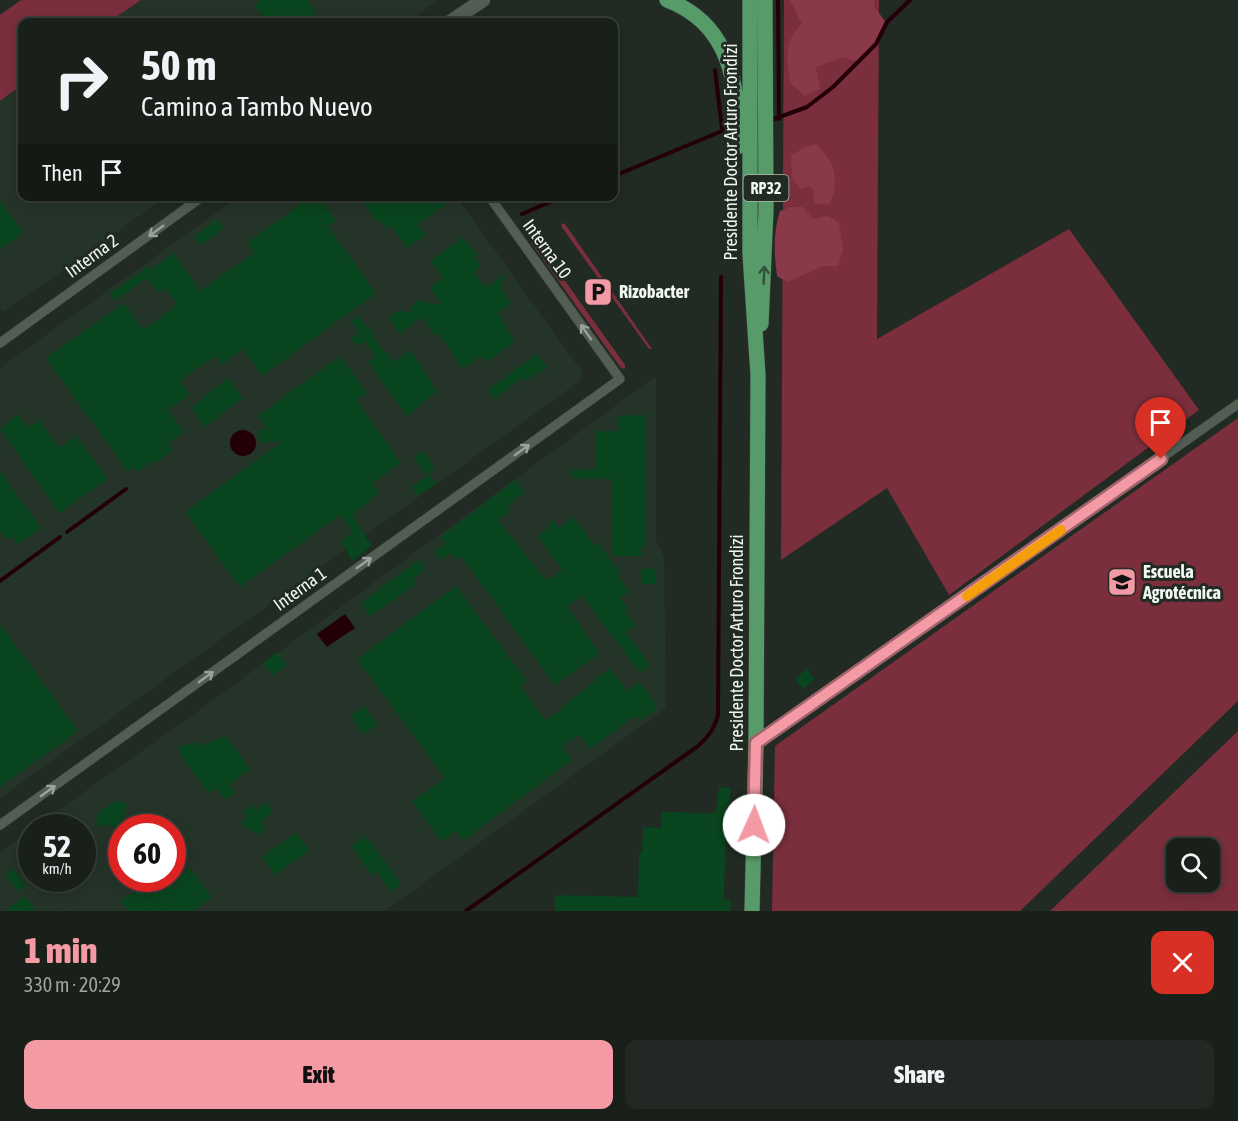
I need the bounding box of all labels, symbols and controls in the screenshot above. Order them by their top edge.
text: 50 m [141,41,216,89]
icon: right [42,42,120,120]
street label: Presidente Doctor Arturo Frondizi [720,43,741,261]
text: Camino a Tambo Nuevo [141,91,373,122]
icon: arrive [95,156,128,189]
text: Then [42,160,83,186]
road number: RP32 [744,175,789,201]
street label: Interna 10 [519,215,576,283]
one-way arrow [148,225,164,237]
street label: Interna 2 [61,230,122,282]
one-way arrow [759,265,770,285]
parking icon: Rizobacter [582,276,614,308]
place label: Rizobacter [619,281,690,302]
one-way arrow [580,324,592,340]
pin [1135,397,1186,459]
icon: arrive [1144,406,1177,439]
one-way arrow [514,443,530,456]
street label: Presidente Doctor Arturo Frondizi [726,534,747,752]
one-way arrow [356,557,372,570]
place label: Escuela Agrotécnica [1142,561,1221,603]
street label: Interna 1 [269,563,330,615]
school or university icon: Escuela Agrotécnica [1106,566,1138,598]
one-way arrow [197,671,213,683]
one-way arrow [39,785,55,797]
position arrow [722,793,786,857]
speed limit sign: 60 [108,814,186,892]
text: 52 [43,829,71,863]
map controls [1166,838,1220,892]
button: search [1166,838,1220,892]
text: km/h [42,860,72,877]
text: 1 min [24,929,98,971]
button: close [1151,931,1214,994]
text: 330 m · 20:29 [24,973,121,996]
button: Exit [24,1040,613,1109]
button: Share [625,1040,1214,1109]

